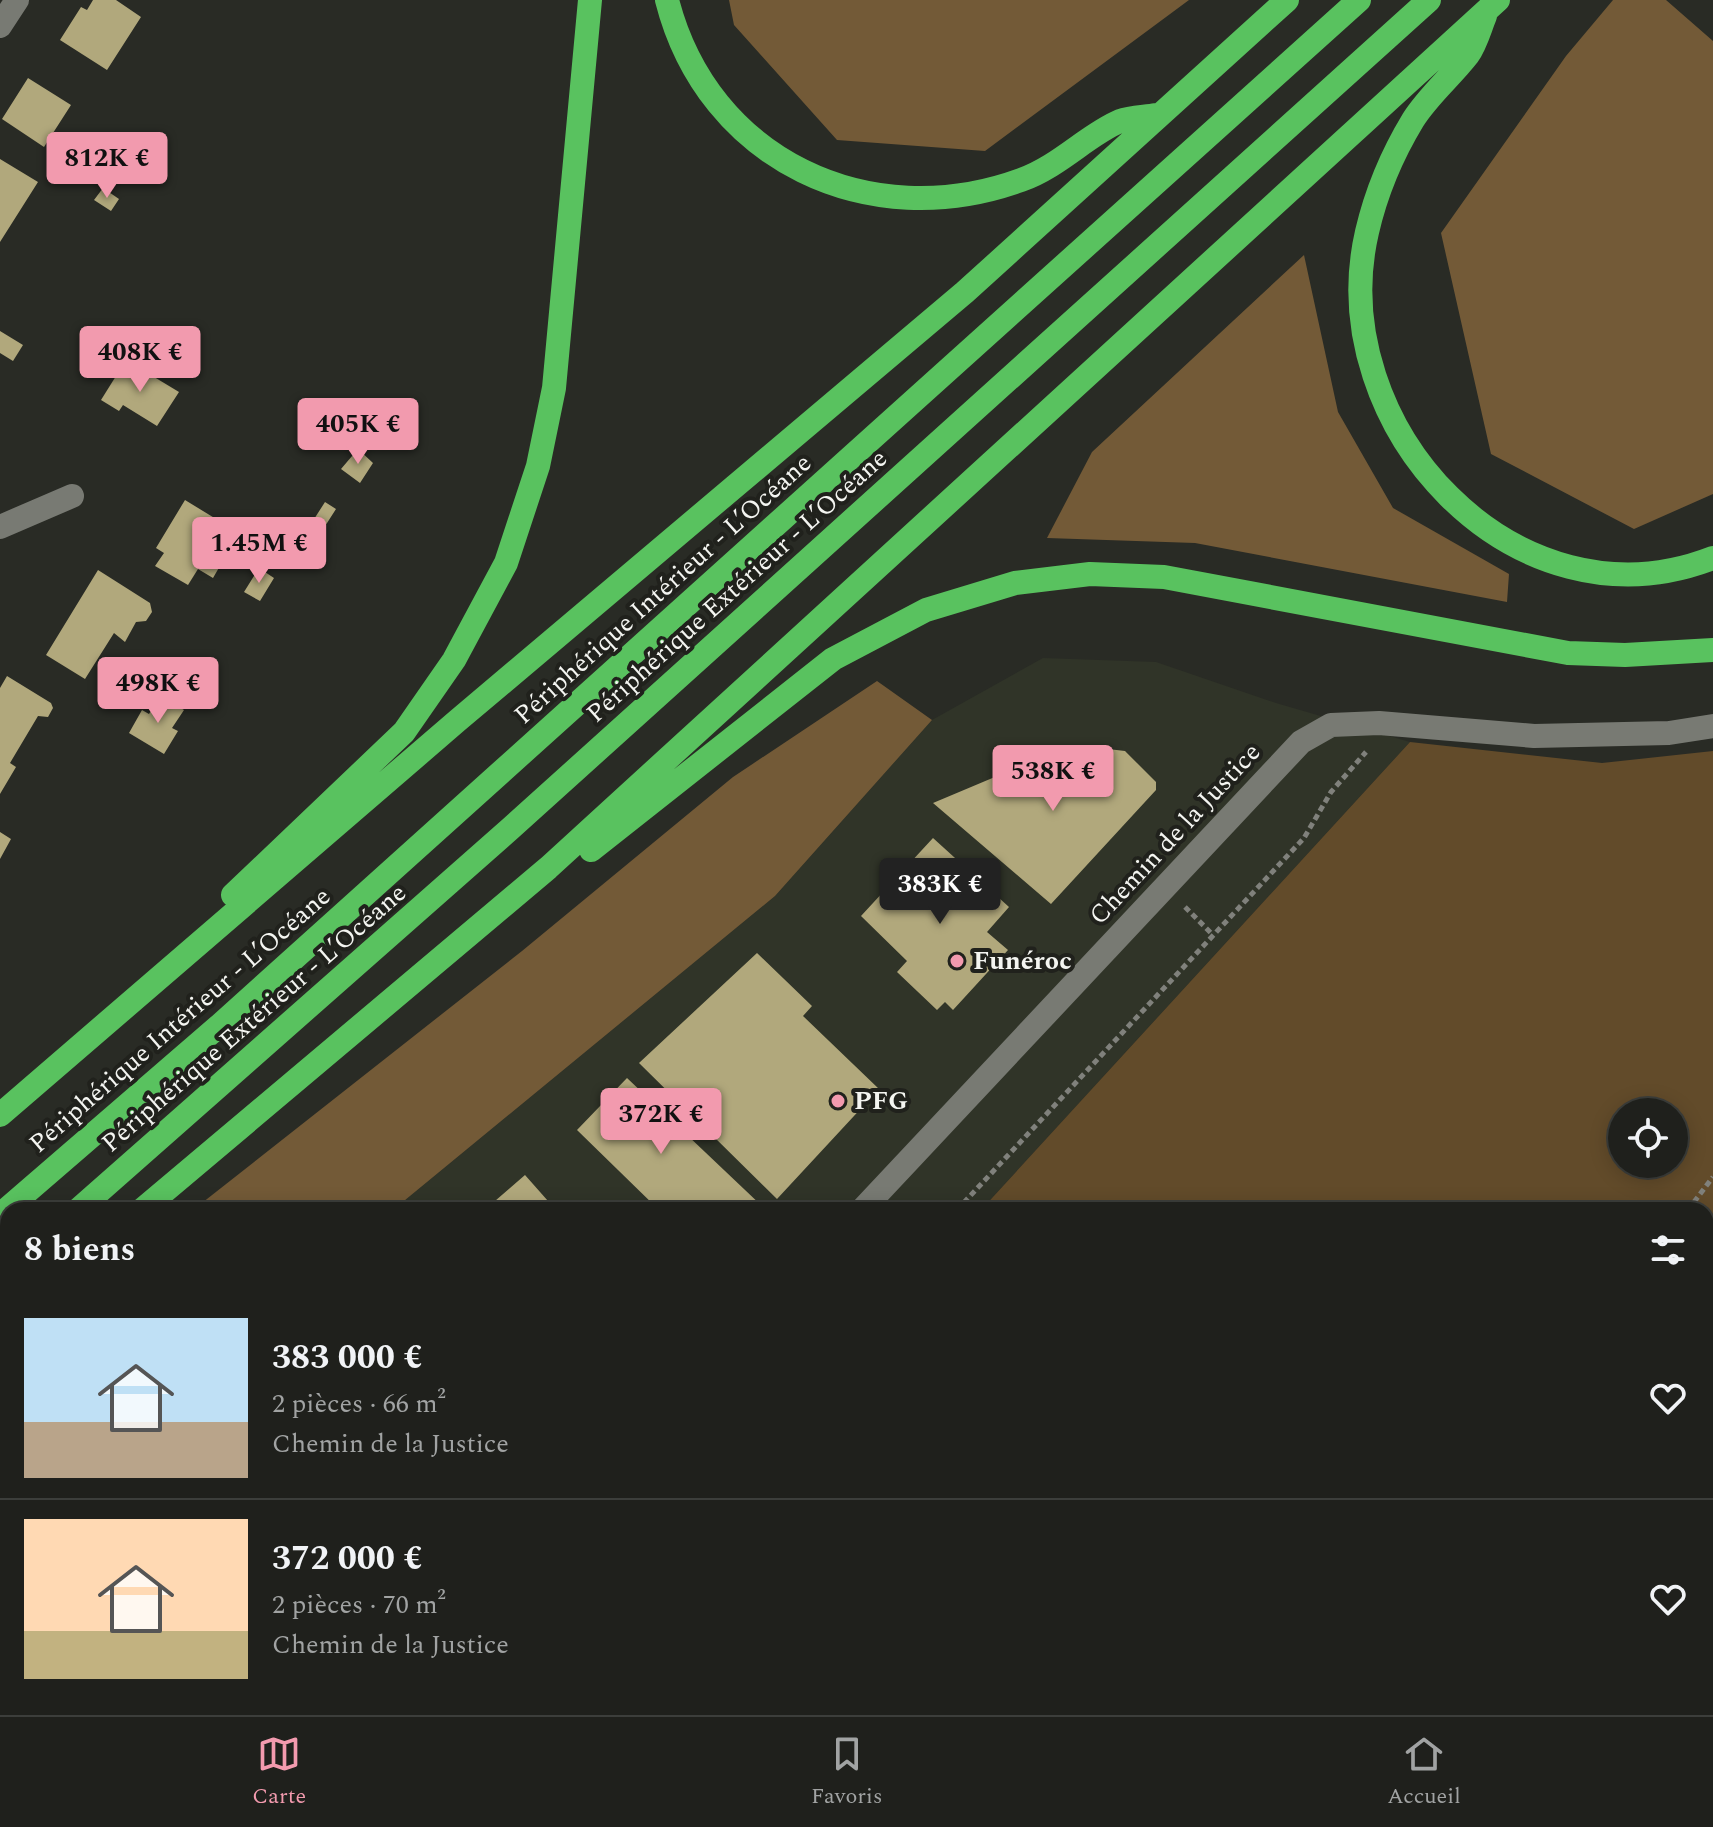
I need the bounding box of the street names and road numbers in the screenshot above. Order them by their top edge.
street label: Périphérique Extérieur - L’Océane [577,439,897,733]
street label: Périphérique Intérieur - L’Océane [505,444,821,734]
street label: Chemin de la Justice [1080,734,1270,934]
street label: Périphérique Extérieur - L’Océane [92,874,416,1162]
street label: Périphérique Intérieur - L’Océane [20,877,340,1163]

